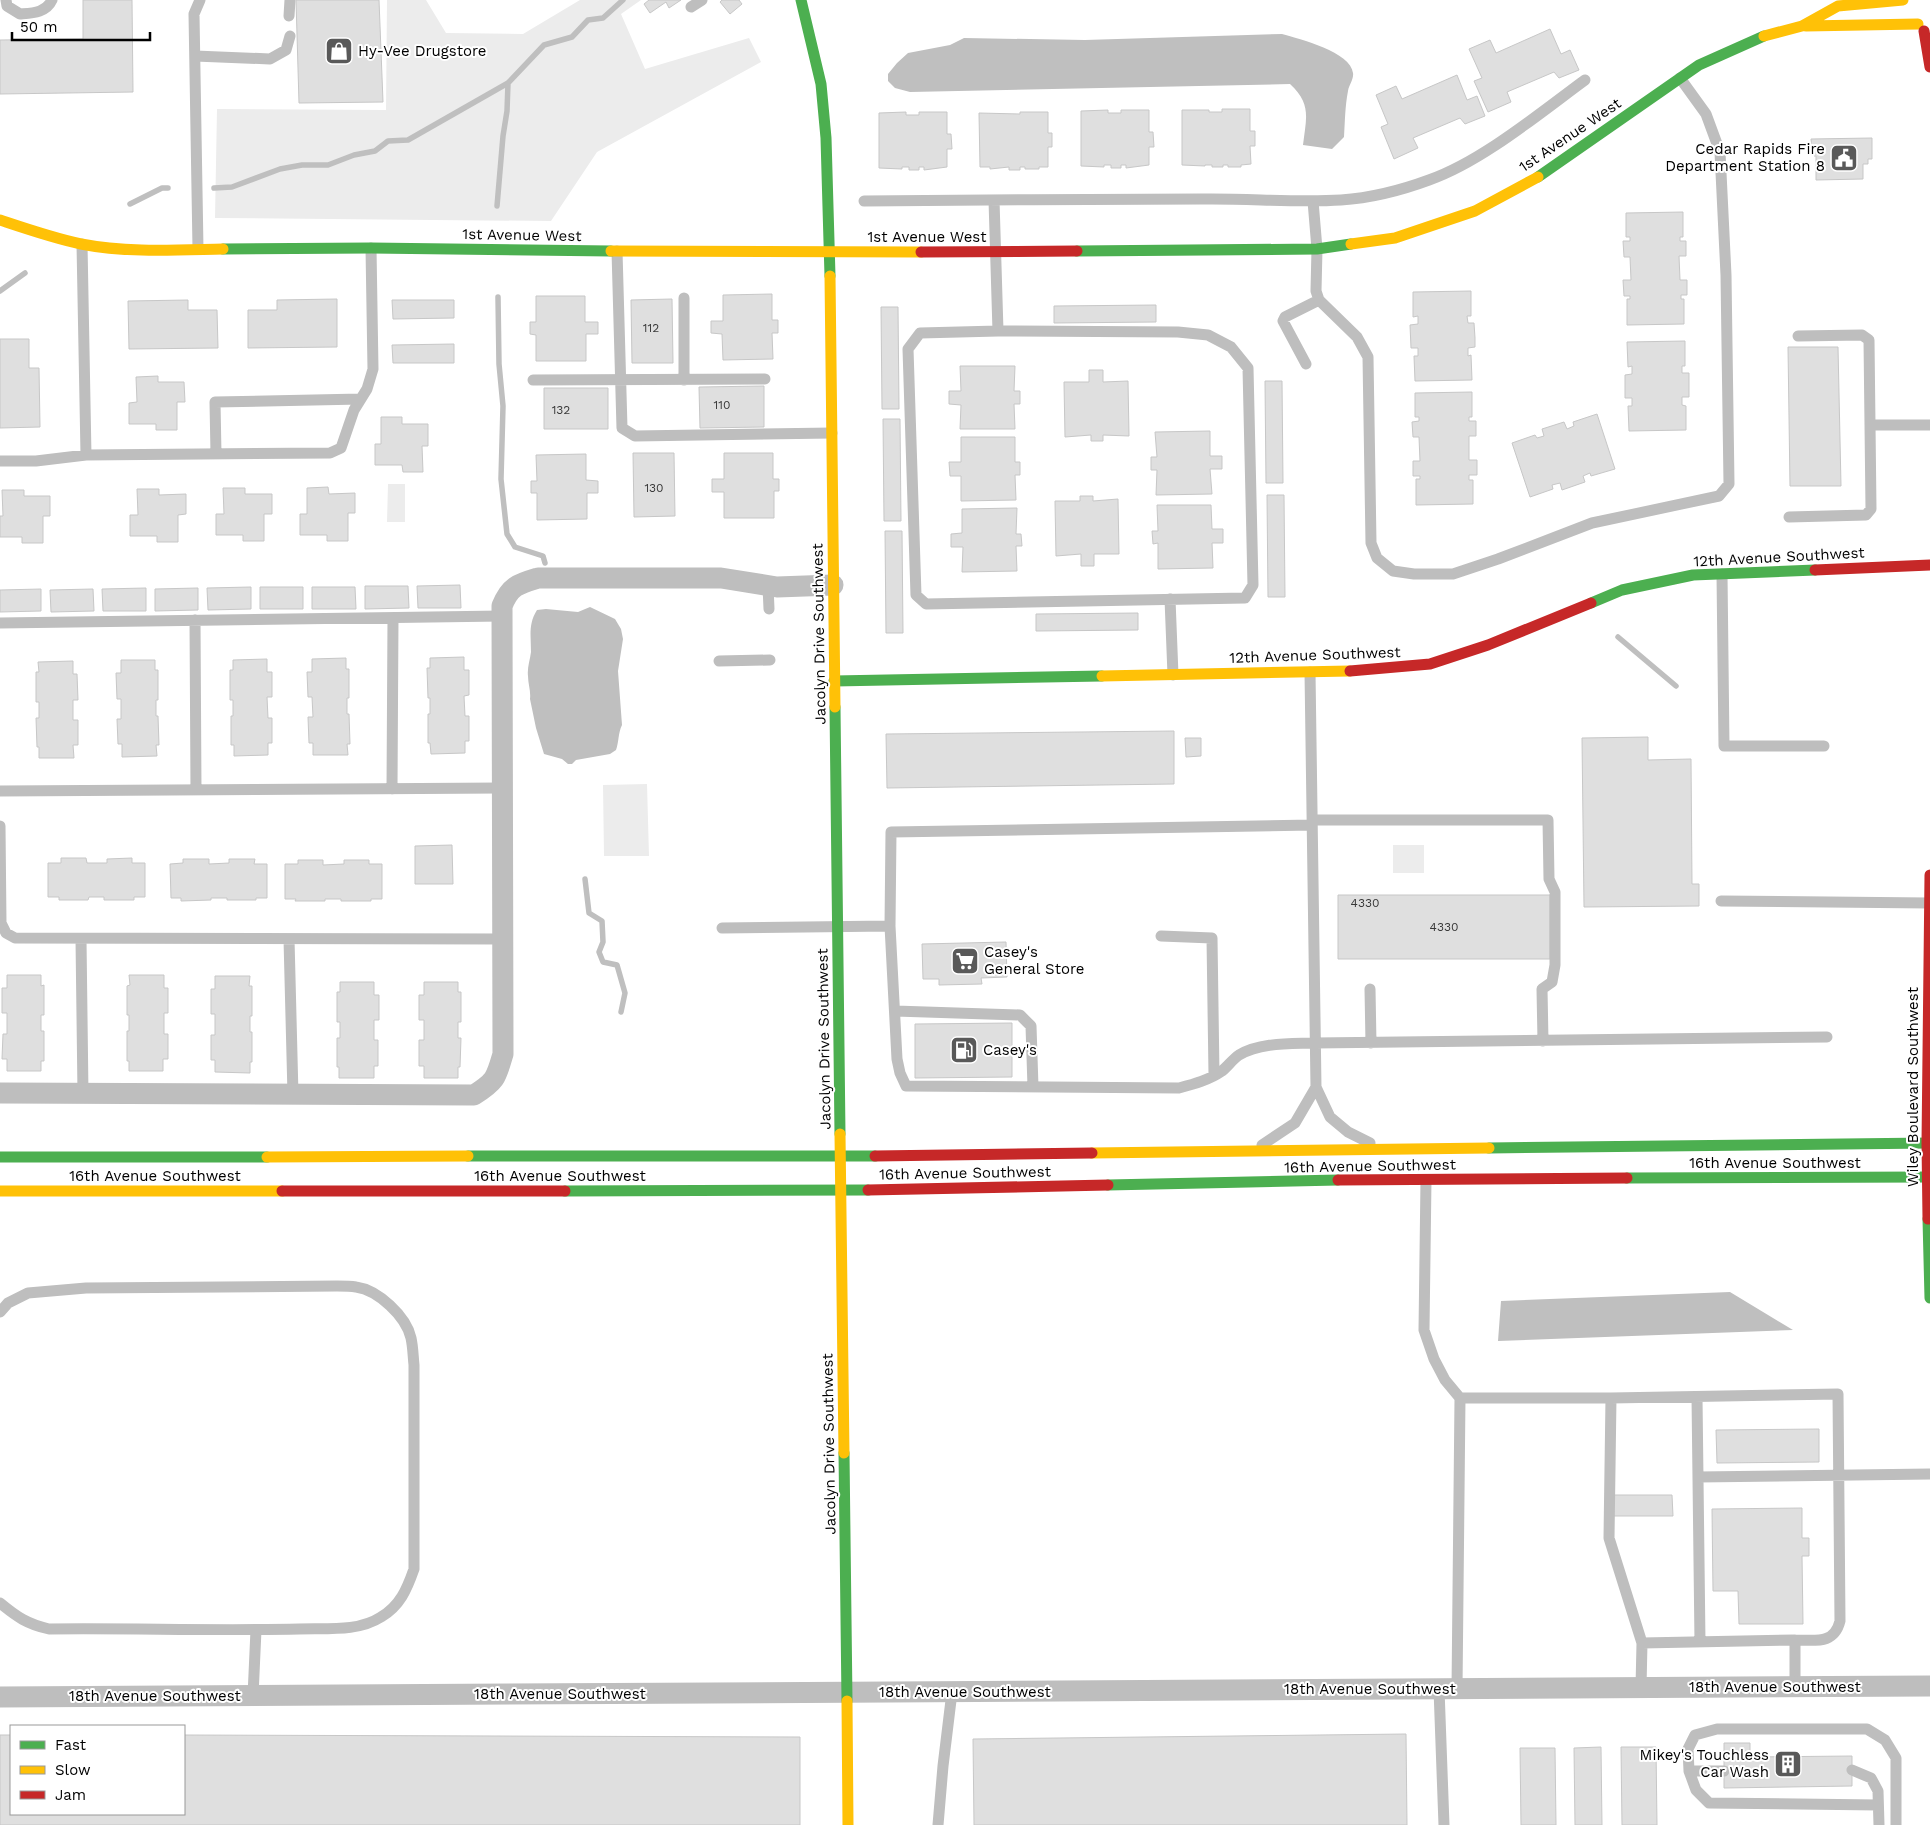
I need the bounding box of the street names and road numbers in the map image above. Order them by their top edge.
street label: 1st Avenue West [1516,94,1625,176]
street label: 1st Avenue West [462,225,582,245]
street label: 1st Avenue West [867,228,987,246]
street label: Jacolyn Drive Southwest [808,542,830,725]
street label: 12th Avenue Southwest [1693,543,1866,570]
street label: 12th Avenue Southwest [1229,643,1402,667]
street label: Jacolyn Drive Southwest [813,947,835,1130]
street label: Wiley Boulevard Southwest [1904,986,1922,1187]
street label: 16th Avenue Southwest [1689,1154,1862,1172]
street label: 16th Avenue Southwest [1284,1155,1457,1176]
street label: 16th Avenue Southwest [879,1162,1052,1183]
street label: 16th Avenue Southwest [69,1167,242,1185]
street label: 16th Avenue Southwest [474,1167,647,1185]
street label: Jacolyn Drive Southwest [818,1352,840,1535]
street label: 18th Avenue Southwest [1689,1678,1862,1696]
street label: 18th Avenue Southwest [1284,1680,1457,1698]
street label: 18th Avenue Southwest [879,1683,1052,1701]
street label: 18th Avenue Southwest [474,1685,647,1703]
street label: 18th Avenue Southwest [69,1687,242,1705]

